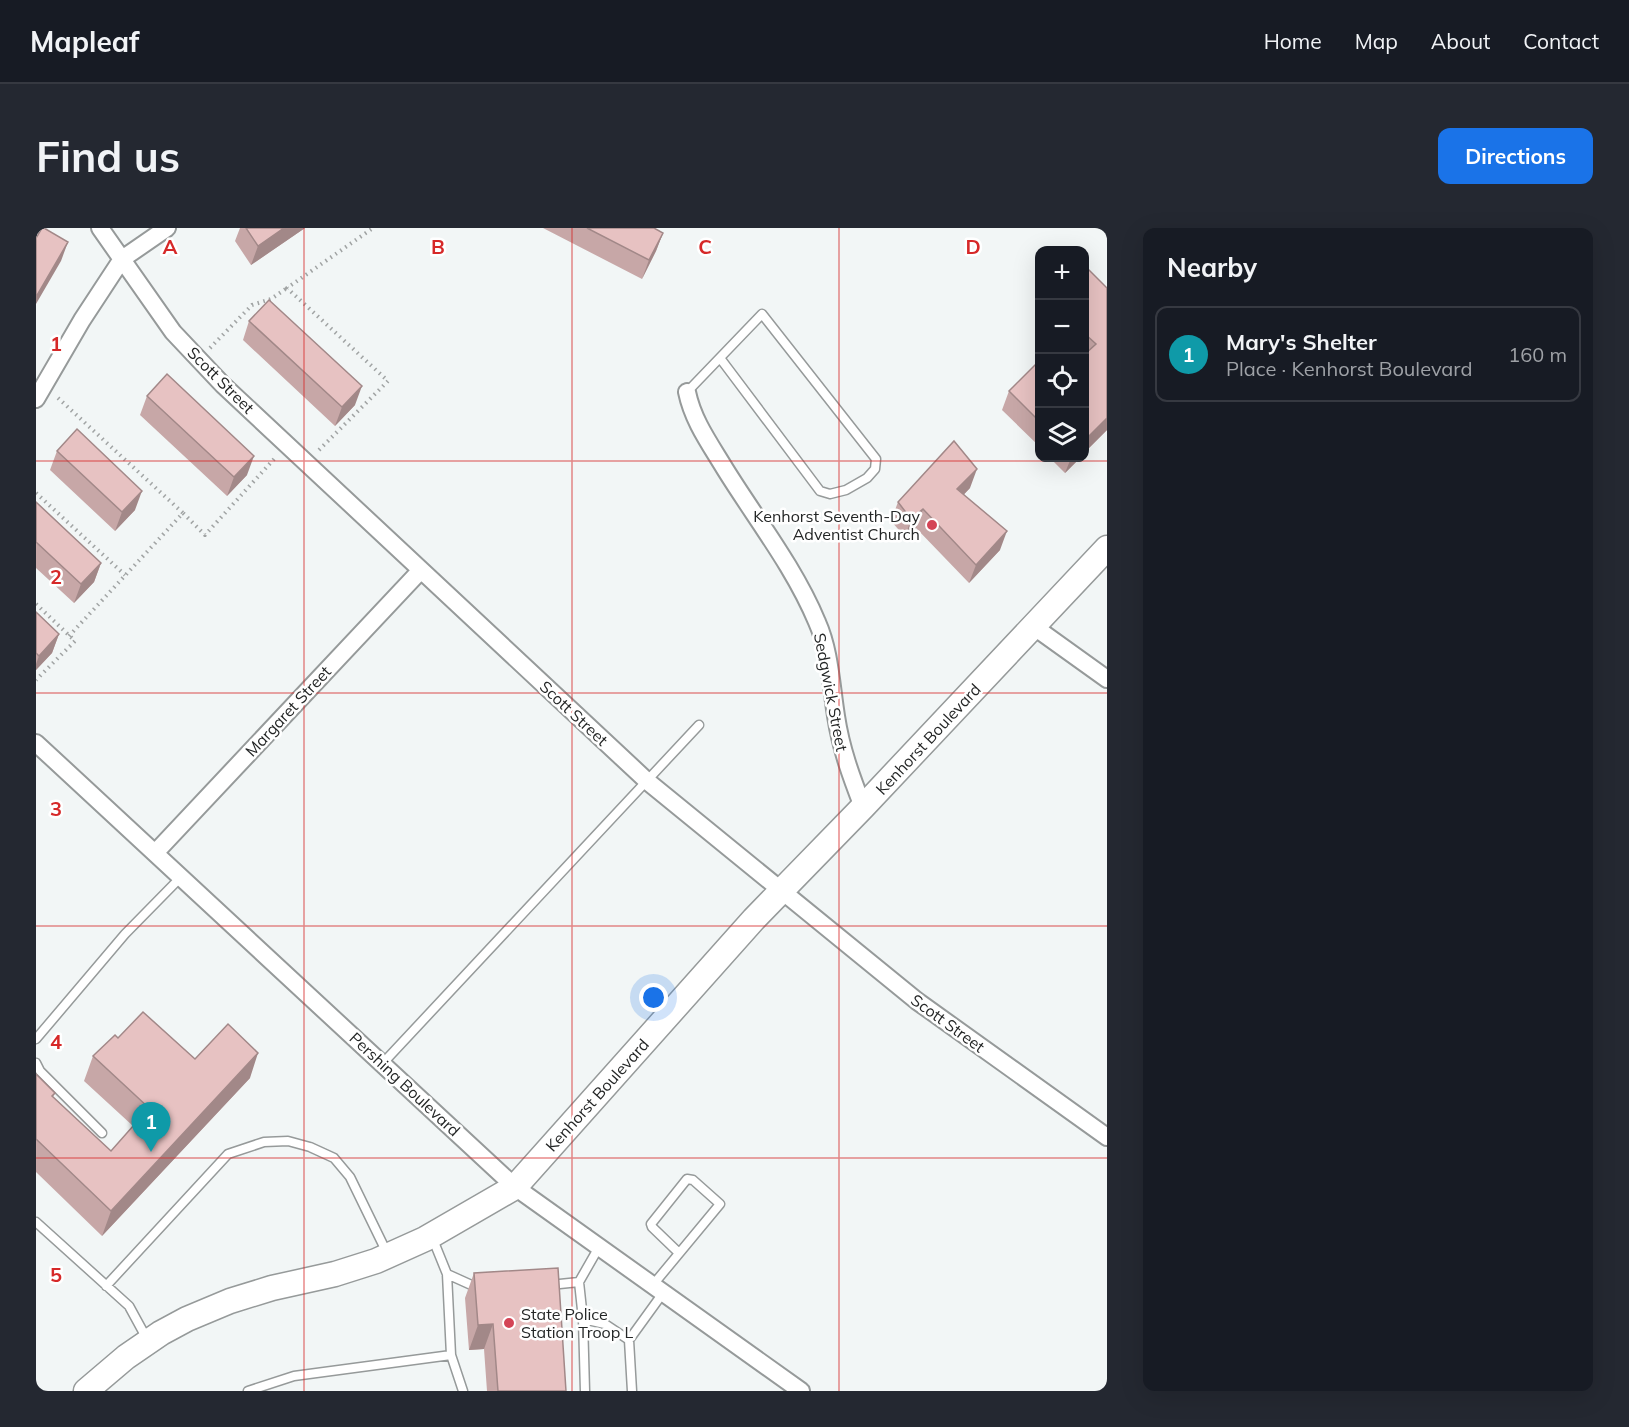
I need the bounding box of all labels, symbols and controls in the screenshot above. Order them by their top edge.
text: Mapleaf [30,24,139,59]
text: Home [1264,28,1322,54]
text: Map [1355,28,1398,54]
text: About [1431,28,1490,54]
text: Contact [1523,28,1599,54]
button: Directions [1438,128,1593,184]
text: Find us [36,130,180,183]
text: A [163,234,178,259]
text: B [431,234,445,259]
text: C [698,234,712,259]
text: D [965,234,981,259]
map controls [1035,246,1089,462]
button: + [1035,246,1089,300]
text: Nearby [1167,251,1257,284]
button: − [1035,300,1089,354]
text: Mary's Shelter [1226,328,1377,356]
text: 1 [50,331,62,356]
street label: Scott Street [183,342,259,418]
text: 1 [1183,342,1195,367]
text: 160 m [1508,342,1567,367]
button: locate [1035,354,1089,408]
text: Place · Kenhorst Boulevard [1226,356,1472,381]
button: layers [1035,408,1089,462]
place label: Kenhorst Seventh-Day Adventist Church [753,506,921,544]
marker: Kenhorst Seventh-Day Adventist Church [925,518,939,532]
text: 2 [50,564,62,589]
street label: Sedgwick Street [810,631,852,753]
street label: Margaret Street [241,661,335,761]
street label: Scott Street [536,676,613,750]
street label: Kenhorst Boulevard [871,679,985,799]
text: 3 [50,796,62,821]
your location [639,983,668,1012]
street label: Scott Street [907,990,989,1057]
street label: Pershing Boulevard [346,1028,464,1140]
text: 4 [50,1029,62,1054]
street label: Kenhorst Boulevard [541,1034,653,1156]
pin: 1 [132,1102,170,1152]
text: 5 [50,1262,62,1287]
place label: State Police Station Troop L [521,1304,633,1342]
marker: State Police Station Troop L [502,1316,516,1330]

